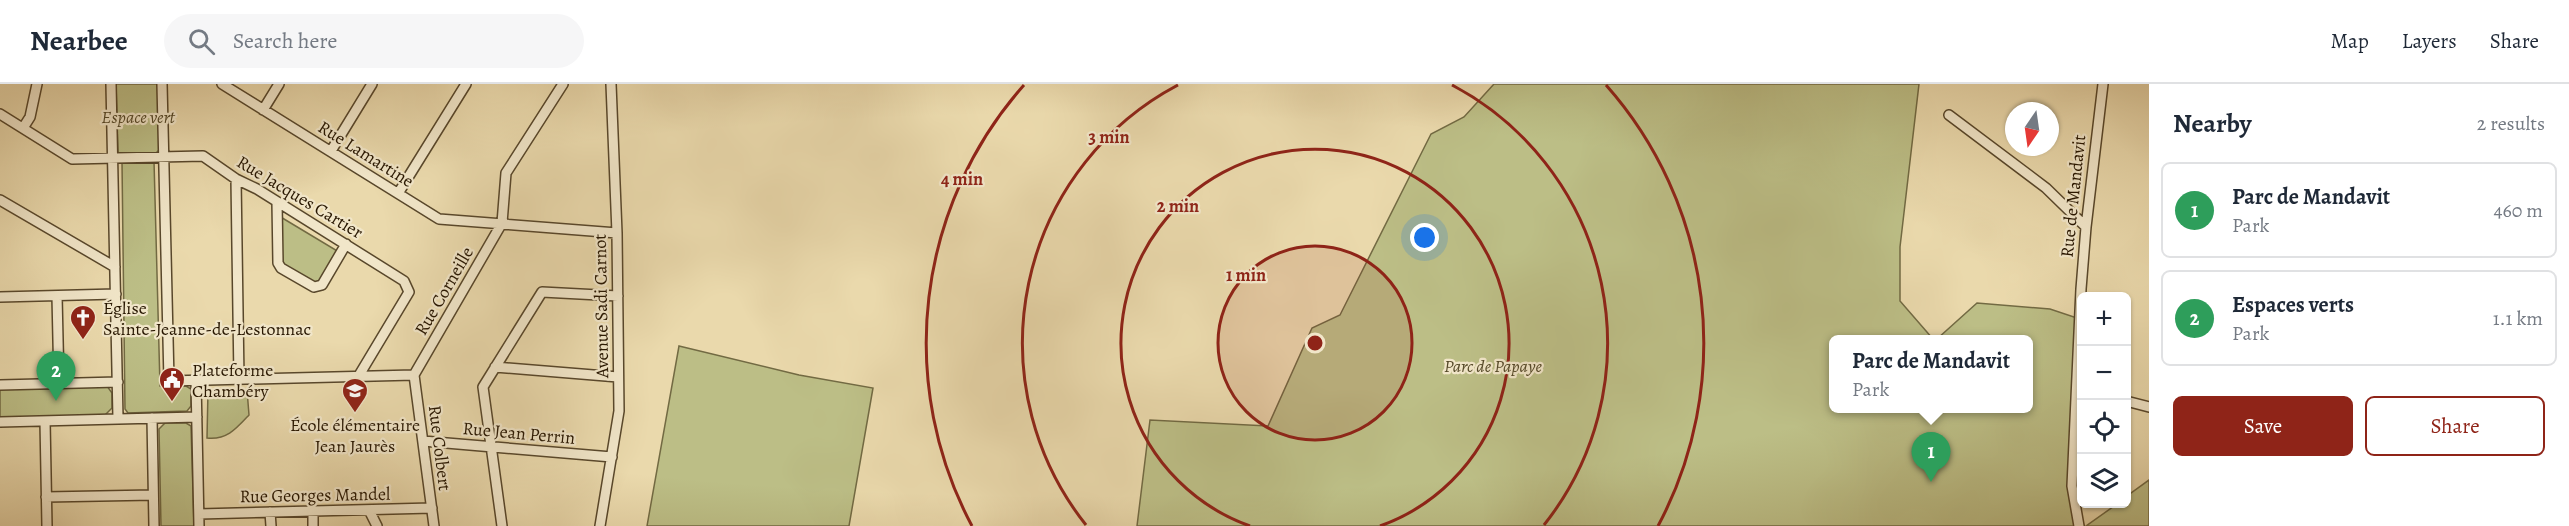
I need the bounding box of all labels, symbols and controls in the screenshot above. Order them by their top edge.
search box [164,14,584,68]
text: Nearbee [30,22,128,60]
icon: search [185,25,218,58]
text: Search here [233,26,337,56]
text: Map [2330,27,2369,55]
text: Layers [2402,27,2457,55]
text: Share [2490,27,2539,55]
north arrow [2005,102,2059,156]
park label: Espace vert [101,105,176,129]
text: Nearby [2173,106,2252,141]
text: 2 results [2477,110,2545,137]
street label: Rue Lamartine [314,115,418,193]
text: 3 min [1088,125,1130,149]
street label: Rue de Mandavit [2055,133,2091,259]
street label: Rue Jacques Cartier [232,150,368,244]
text: 4 min [941,167,983,191]
text: Parc de Mandavit [2232,182,2390,212]
text: 2 min [1157,194,1199,218]
text: 1 [2191,197,2198,224]
text: 460 m [2493,197,2543,224]
text: Park [2232,212,2270,239]
your location [1410,223,1439,252]
street label: Avenue Sadi Carnot [588,234,614,379]
street label: Rue Corneille [409,242,479,340]
text: 1 min [1226,263,1266,287]
text: Espaces verts [2232,290,2354,320]
map controls [2077,292,2131,508]
button: + [2077,292,2131,346]
place label: Église Sainte-Jeanne-de-Lestonnac [103,296,311,341]
church icon: Église Sainte-Jeanne-de-Lestonnac [68,303,98,341]
text: 2 [2190,305,2199,332]
text: 1.1 km [2493,305,2543,332]
text: Park [2232,320,2270,347]
centre of rings [1305,333,1325,353]
popup [1829,335,2033,413]
text: Parc de Mandavit [1852,346,2010,376]
button: − [2077,346,2131,400]
pin: 2 [36,352,76,401]
park label: Parc de Papaye [1444,354,1542,378]
place label: Plateforme Chambéry [192,358,273,403]
public building icon: Plateforme Chambéry [157,365,187,403]
school or university icon: École élémentaire Jean Jaurès [340,376,370,414]
text: Park [1852,376,1889,403]
button: Save [2173,396,2353,456]
button: Share [2365,396,2545,456]
button: locate [2077,400,2131,454]
street label: Rue Colbert [423,404,457,492]
place label: École élémentaire Jean Jaurès [290,413,420,458]
street label: Rue Jean Perrin [462,416,576,450]
pin: 1 [1912,432,1950,482]
button: layers [2077,454,2131,508]
street label: Rue Georges Mandel [239,482,391,508]

